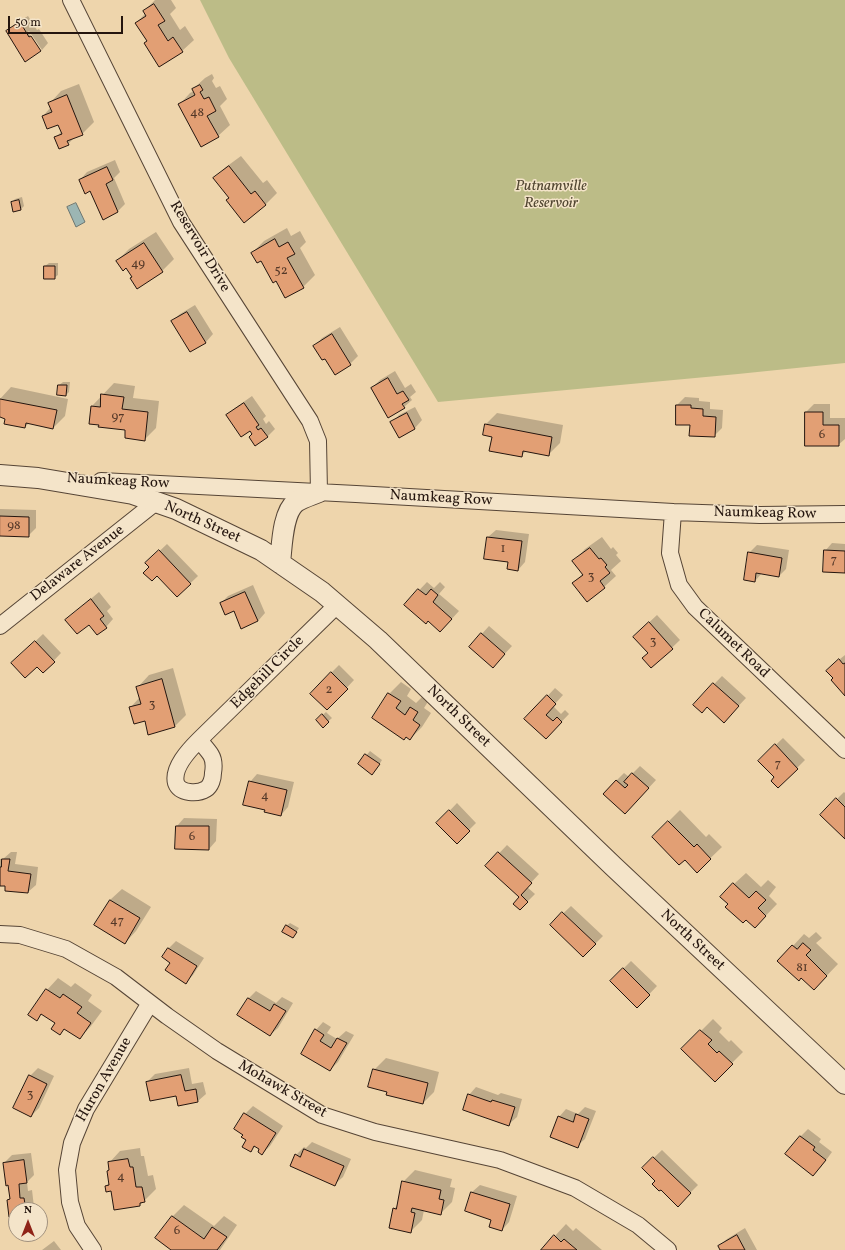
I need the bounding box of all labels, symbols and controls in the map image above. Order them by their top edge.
scale bar [10,8,125,34]
text: 50 m [15,15,41,31]
house number: 48 [190,106,204,122]
park label: Putnamville Reservoir [515,178,587,213]
street label: Reservoir Drive [165,198,233,296]
house number: 49 [131,257,145,273]
house number: 52 [274,264,288,280]
house number: 97 [111,410,125,426]
house number: 6 [819,428,825,444]
street label: Naumkeag Row [66,470,170,494]
street label: Naumkeag Row [389,487,493,511]
street label: North Street [161,498,243,548]
street label: Naumkeag Row [713,504,817,524]
house number: 98 [7,519,21,535]
street label: Delaware Avenue [28,522,128,606]
house number: 1 [500,542,506,558]
house number: 7 [831,553,837,569]
house number: 3 [588,570,594,586]
street label: Calumet Road [693,605,773,683]
street label: Edgehill Circle [228,633,308,713]
house number: 3 [650,635,656,651]
street label: North Street [422,682,494,752]
house number: 2 [326,683,332,699]
house number: 3 [149,698,155,714]
house number: 7 [775,757,781,773]
house number: 4 [261,789,269,805]
house number: 6 [189,830,195,846]
street label: North Street [656,906,728,976]
house number: 47 [110,914,124,930]
house number: 81 [796,961,808,977]
street label: Huron Avenue [73,1034,137,1126]
street label: Mohawk Street [234,1057,330,1123]
house number: 3 [27,1088,33,1104]
house number: 4 [117,1170,125,1186]
north arrow [8,1202,48,1242]
text: N [24,1203,32,1218]
house number: 6 [174,1224,180,1240]

